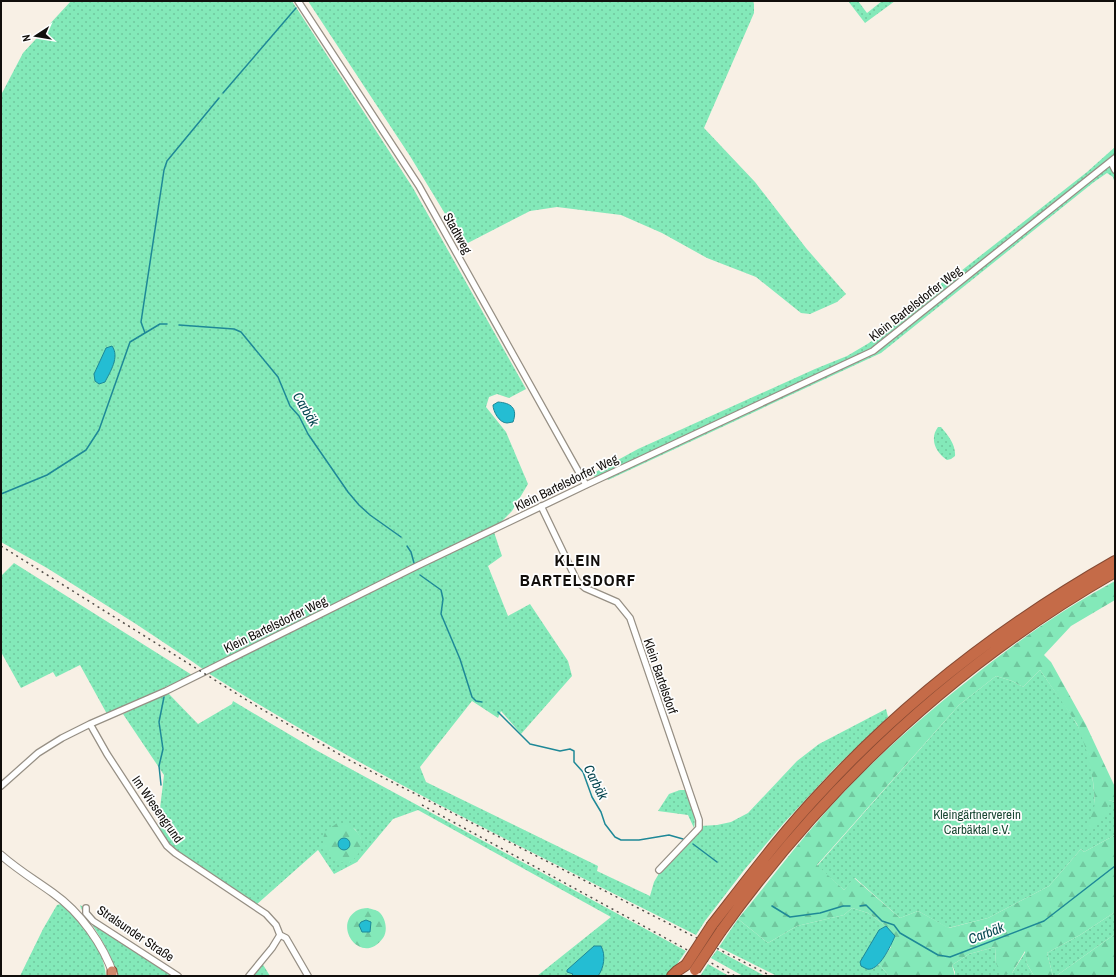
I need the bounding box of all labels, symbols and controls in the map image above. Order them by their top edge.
north arrow [16,16,56,56]
text: N [19,33,34,43]
street label: Stadtweg [439,210,476,257]
street label: Klein Bartelsdorfer Weg [866,262,965,345]
water label: Carbäk [289,389,324,431]
street label: Klein Bartelsdorfer Weg [512,450,621,515]
district label: KLEIN BARTELSDORF [520,548,636,591]
street label: Klein Bartelsdorfer Weg [221,592,330,657]
street label: Klein Bartelsdorf [640,636,681,716]
water label: Carbäk [580,761,613,804]
street label: Im Wiesengrund [128,772,187,846]
park label: Kleingärtnerverein Carbäktal e.V. [933,806,1021,838]
street label: Stralsunder Straße [94,901,178,966]
water label: Carbäk [965,918,1008,948]

